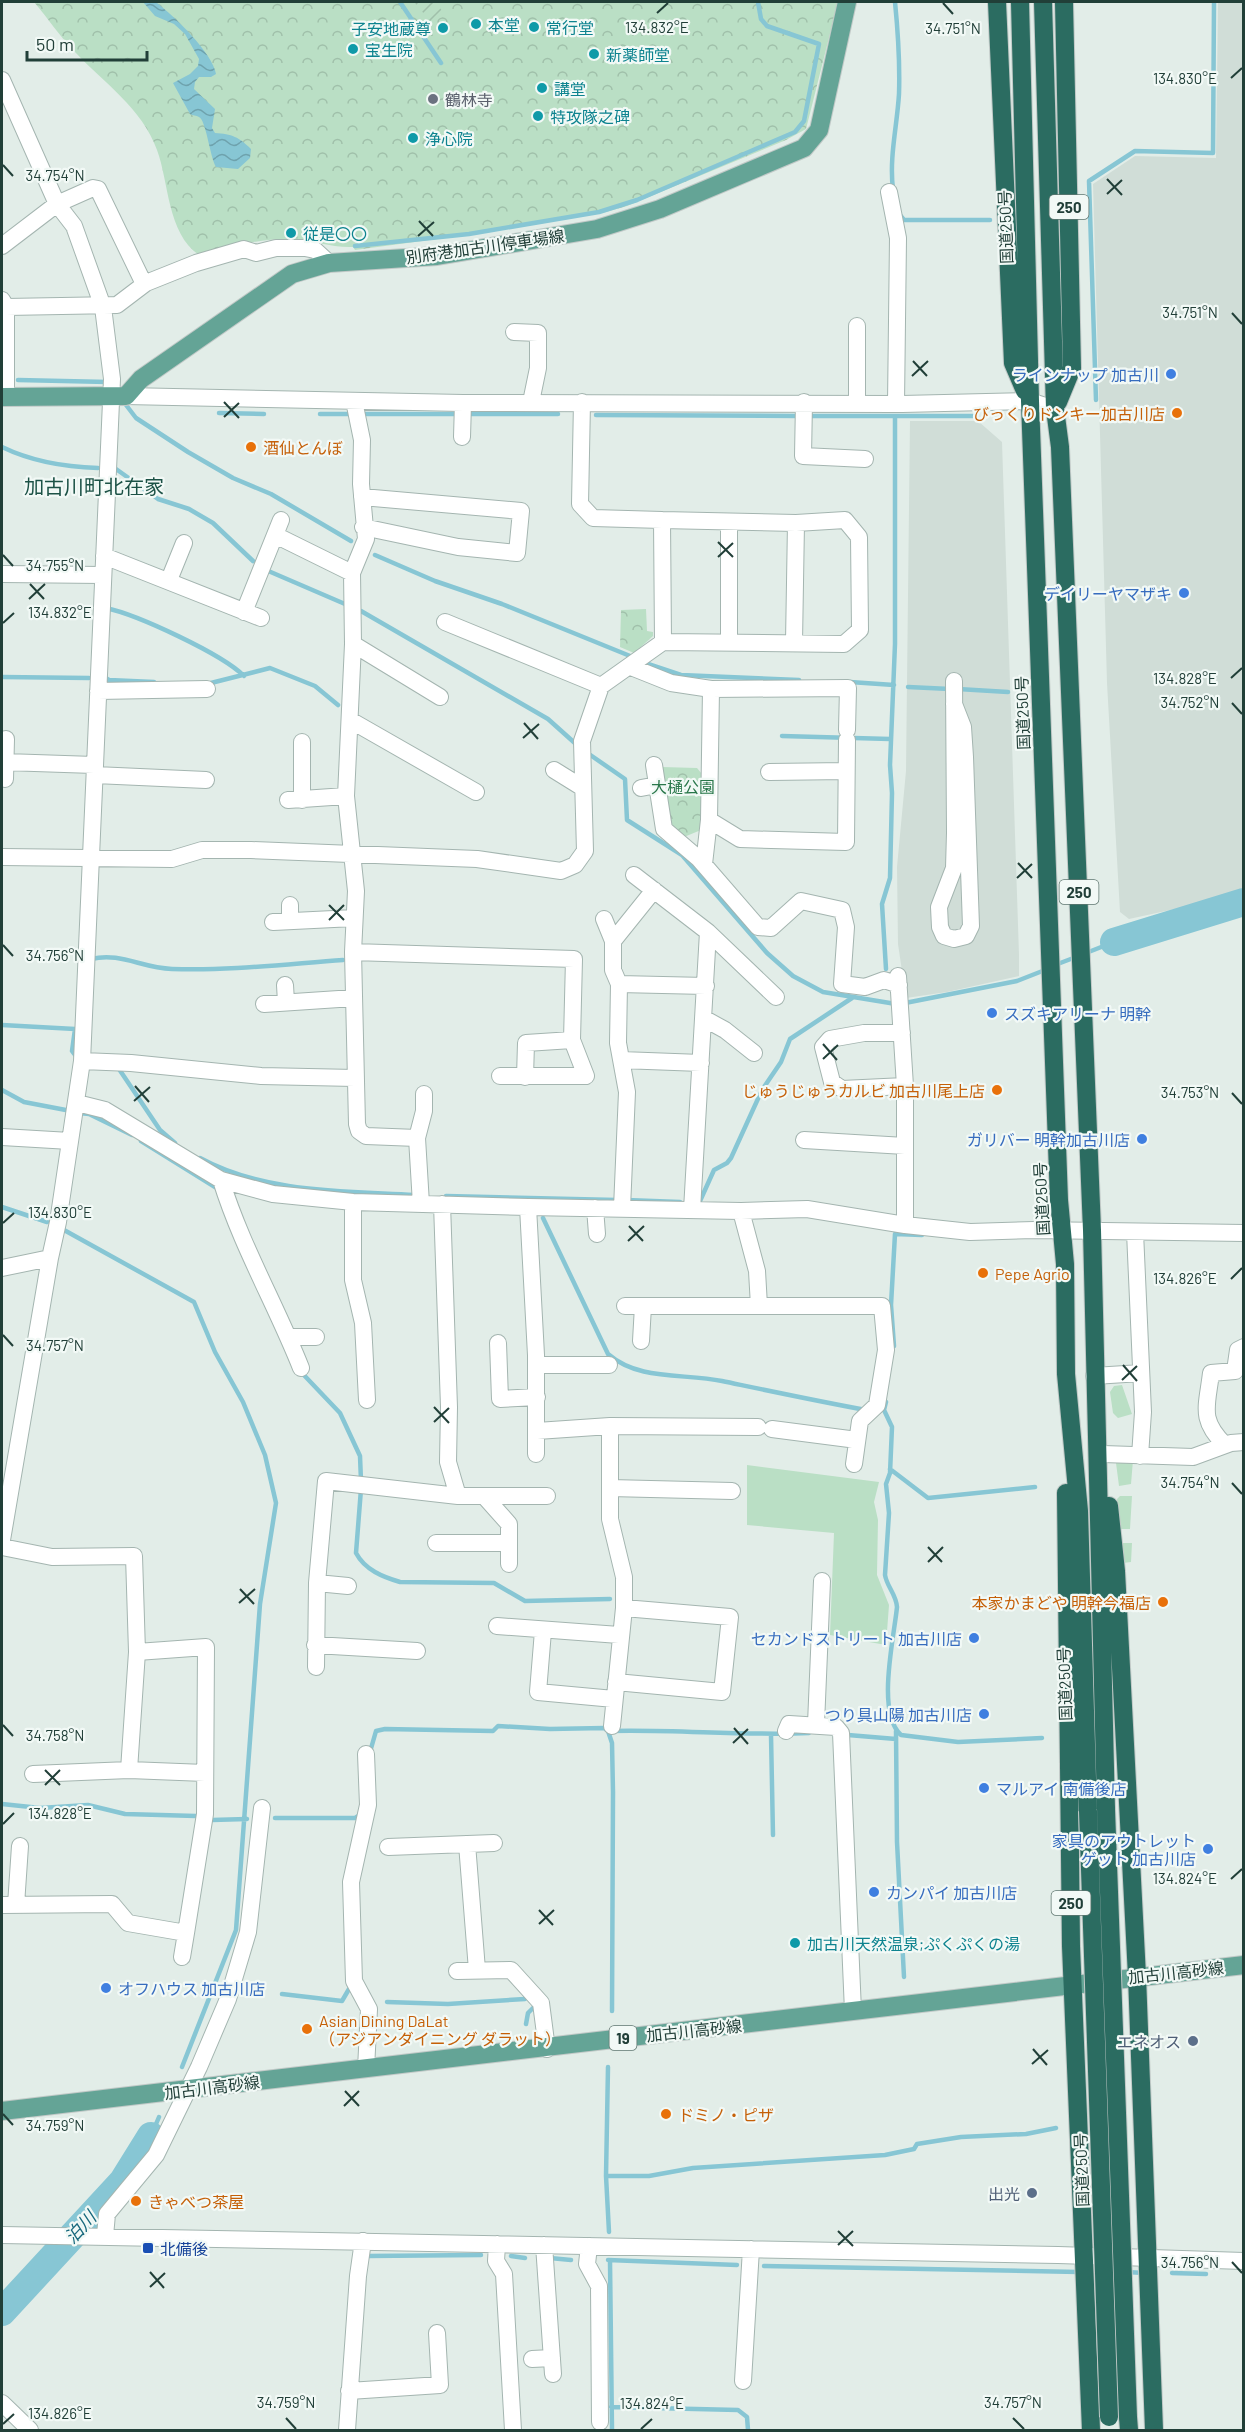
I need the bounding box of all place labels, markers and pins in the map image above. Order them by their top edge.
place label: 本堂 [488,15,520,34]
marker: 本堂 [469,17,483,31]
place label: 常行堂 [546,18,594,37]
place label: 子安地蔵尊 [351,19,431,38]
marker: 常行堂 [527,20,541,34]
marker: 子安地蔵尊 [436,21,450,35]
place label: 宝生院 [365,40,413,59]
marker: 宝生院 [346,42,360,56]
place label: 新薬師堂 [606,45,670,64]
marker: 新薬師堂 [587,47,601,61]
place label: 講堂 [554,79,586,98]
marker: 講堂 [535,81,549,95]
place label: 鶴林寺 [445,90,493,109]
marker: 鶴林寺 [426,92,440,106]
place label: 特攻隊之碑 [550,107,630,126]
marker: 特攻隊之碑 [531,109,545,123]
place label: 浄心院 [425,129,473,148]
marker: 浄心院 [406,131,420,145]
place label: 従是〇〇 [303,224,367,243]
marker: 従是〇〇 [284,226,298,240]
place label: ラインナップ 加古川 [1012,365,1159,384]
marker: ラインナップ 加古川 [1164,367,1178,381]
place label: びっくりドンキー加古川店 [973,404,1165,423]
marker: びっくりドンキー加古川店 [1170,406,1184,420]
place label: 酒仙とんぼ [263,438,343,457]
marker: 酒仙とんぼ [244,440,258,454]
place label: デイリーヤマザキ [1044,584,1172,603]
marker: デイリーヤマザキ [1177,586,1191,600]
place label: スズキアリーナ 明幹 [1004,1004,1151,1023]
marker: スズキアリーナ 明幹 [985,1006,999,1020]
place label: じゅうじゅうカルビ 加古川尾上店 [742,1081,985,1100]
marker: じゅうじゅうカルビ 加古川尾上店 [990,1083,1004,1097]
place label: ガリバー 明幹加古川店 [967,1130,1130,1149]
marker: ガリバー 明幹加古川店 [1135,1132,1149,1146]
place label: Pepe Agrio [995,1264,1070,1283]
marker: Pepe Agrio [976,1266,990,1280]
place label: 本家かまどや 明幹今福店 [972,1593,1151,1612]
marker: 本家かまどや 明幹今福店 [1156,1595,1170,1609]
place label: セカンドストリート 加古川店 [751,1629,962,1648]
marker: セカンドストリート 加古川店 [967,1631,981,1645]
place label: つり具山陽 加古川店 [825,1705,972,1724]
marker: つり具山陽 加古川店 [977,1707,991,1721]
place label: マルアイ 南備後店 [996,1779,1126,1798]
marker: マルアイ 南備後店 [977,1781,991,1795]
place label: 家具のアウトレット ゲット 加古川店 [1052,1831,1196,1868]
marker: 家具のアウトレット ゲット 加古川店 [1201,1842,1215,1856]
place label: カンパイ 加古川店 [886,1883,1017,1902]
marker: カンパイ 加古川店 [867,1885,881,1899]
place label: 加古川天然温泉;ぷくぷくの湯 [807,1934,1020,1953]
marker: 加古川天然温泉;ぷくぷくの湯 [788,1936,802,1950]
place label: オフハウス 加古川店 [118,1979,265,1998]
marker: オフハウス 加古川店 [99,1981,113,1995]
place label: Asian Dining DaLat （アジアンダイニング ダラット） [319,2011,561,2048]
marker: Asian Dining DaLat （アジアンダイニング ダラット） [300,2022,314,2036]
place label: エネオス [1117,2032,1181,2051]
marker: エネオス [1186,2034,1200,2048]
place label: ドミノ・ピザ [678,2105,774,2124]
marker: ドミノ・ピザ [659,2107,673,2121]
place label: 出光 [988,2184,1020,2203]
marker: 出光 [1025,2186,1039,2200]
place label: きゃべつ茶屋 [148,2192,244,2211]
marker: きゃべつ茶屋 [129,2194,143,2208]
place label: 北備後 [160,2239,208,2258]
marker: 北備後 [141,2241,155,2255]

